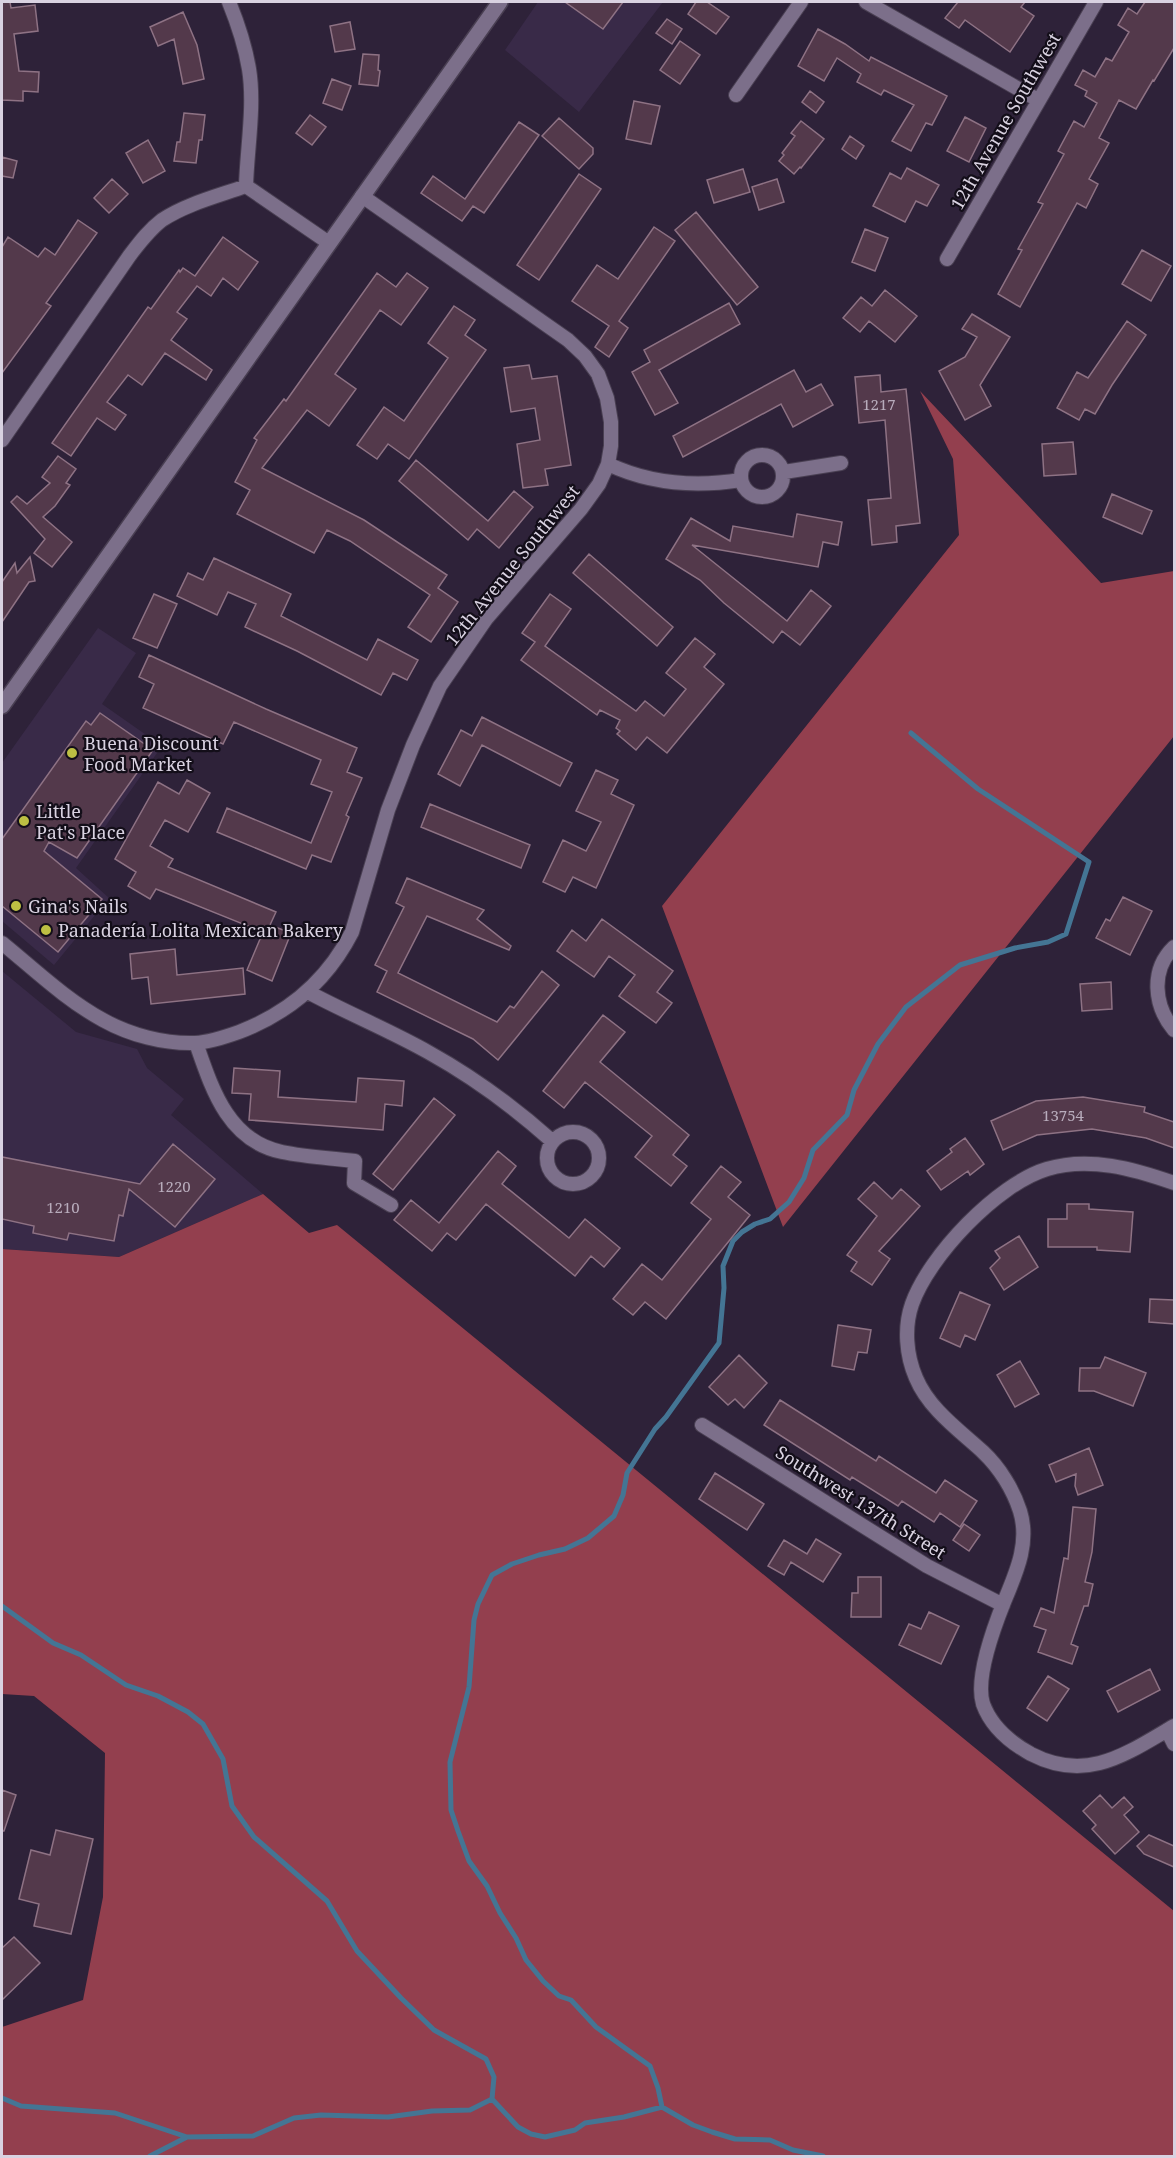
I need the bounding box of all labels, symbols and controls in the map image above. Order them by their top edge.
street label: 12th Avenue Southwest [944,28,1066,214]
house number: 1217 [862,394,896,414]
street label: 12th Avenue Southwest [440,480,584,650]
place label: Buena Discount Food Market [84,731,219,776]
marker: Buena Discount Food Market [65,746,79,760]
place label: Little Pat's Place [36,799,125,844]
marker: Little Pat's Place [17,814,31,828]
place label: Gina's Nails [28,894,128,918]
marker: Gina's Nails [9,899,23,913]
place label: Panadería Lolita Mexican Bakery [58,918,344,942]
marker: Panadería Lolita Mexican Bakery [39,923,53,937]
house number: 13754 [1042,1105,1085,1125]
house number: 1220 [157,1176,191,1196]
house number: 1210 [46,1197,80,1217]
street label: Southwest 137th Street [771,1440,951,1564]

